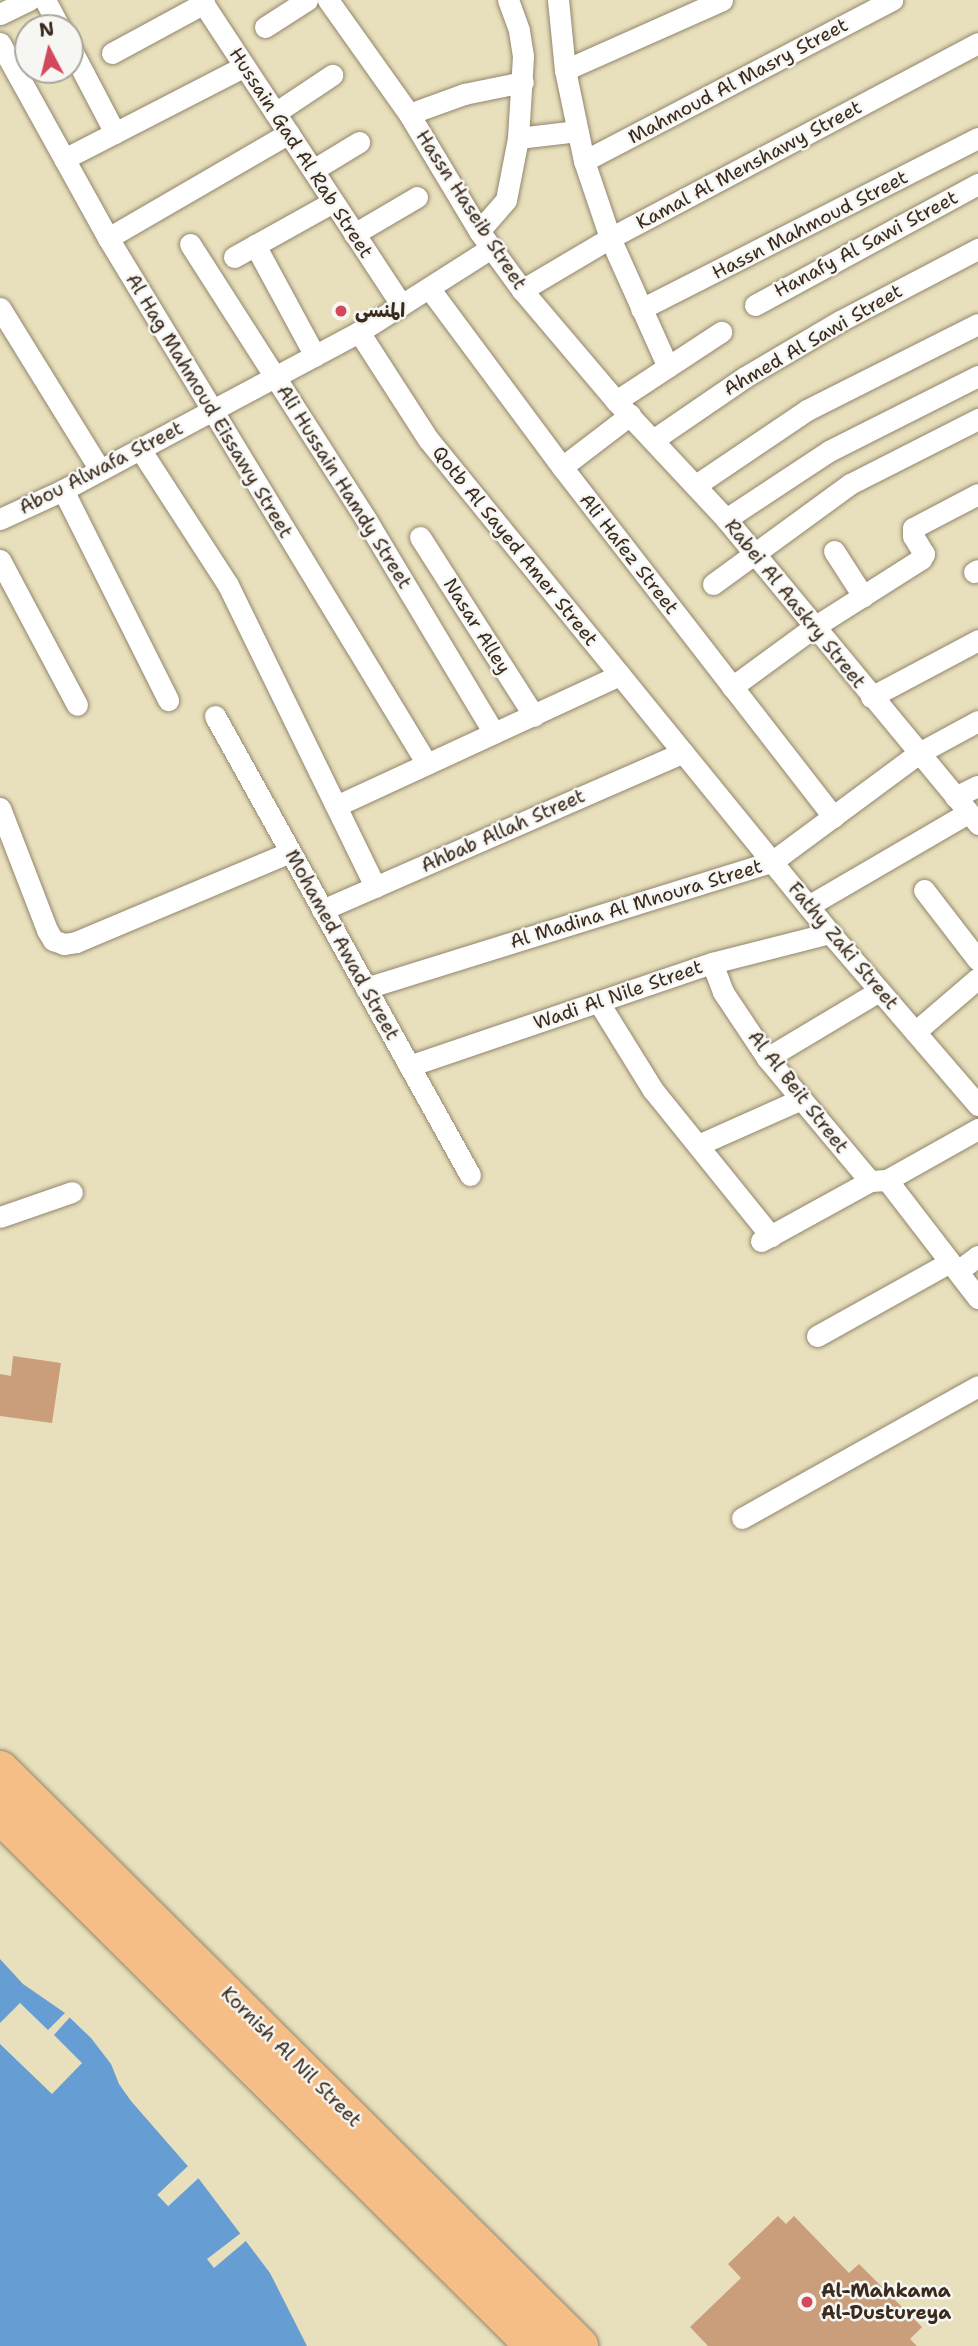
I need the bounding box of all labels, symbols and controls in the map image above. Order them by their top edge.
street label: Mahmoud Al Masry Street [624,13,852,149]
north arrow [14,14,84,84]
text: N [38,16,56,43]
street label: Hussain Gad Al Rab Street [224,44,378,262]
street label: Kamal Al Menshawy Street [632,96,866,234]
street label: Hassn Haseib Street [411,126,531,294]
street label: Hassn Mahmoud Street [708,166,912,284]
street label: Hanafy Al Sawi Street [770,186,962,302]
street label: Al Hag Mahmoud Eissawy Street [121,270,297,542]
street label: Ahmed Al Sawi Street [720,279,906,401]
place label: المنسى [355,300,405,322]
marker: المنسى [333,303,349,319]
street label: Ali Hussain Hamdy Street [272,381,416,593]
street label: Abou Alwafa Street [15,417,187,519]
street label: Qotb Al Sayed Amer Street [427,442,603,650]
street label: Ali Hafez Street [575,489,683,619]
street label: Rabei Al Aaskry Street [720,515,870,693]
street label: Nasar Alley [439,574,515,678]
street label: Ahbab Allah Street [417,785,589,877]
street label: Mohamed Awad Street [280,846,404,1044]
street label: Al Madina Al Mnoura Street [507,855,765,953]
street label: Fathy Zaki Street [783,878,903,1014]
street label: Wadi Al Nile Street [530,955,706,1035]
street label: Al Al Beit Street [743,1026,853,1158]
street label: Kornish Al Nil Street [216,1982,366,2132]
place label: Al-Mahkama Al-Dustureya [821,2280,951,2324]
marker: Al-Mahkama Al-Dustureya [799,2294,815,2310]

